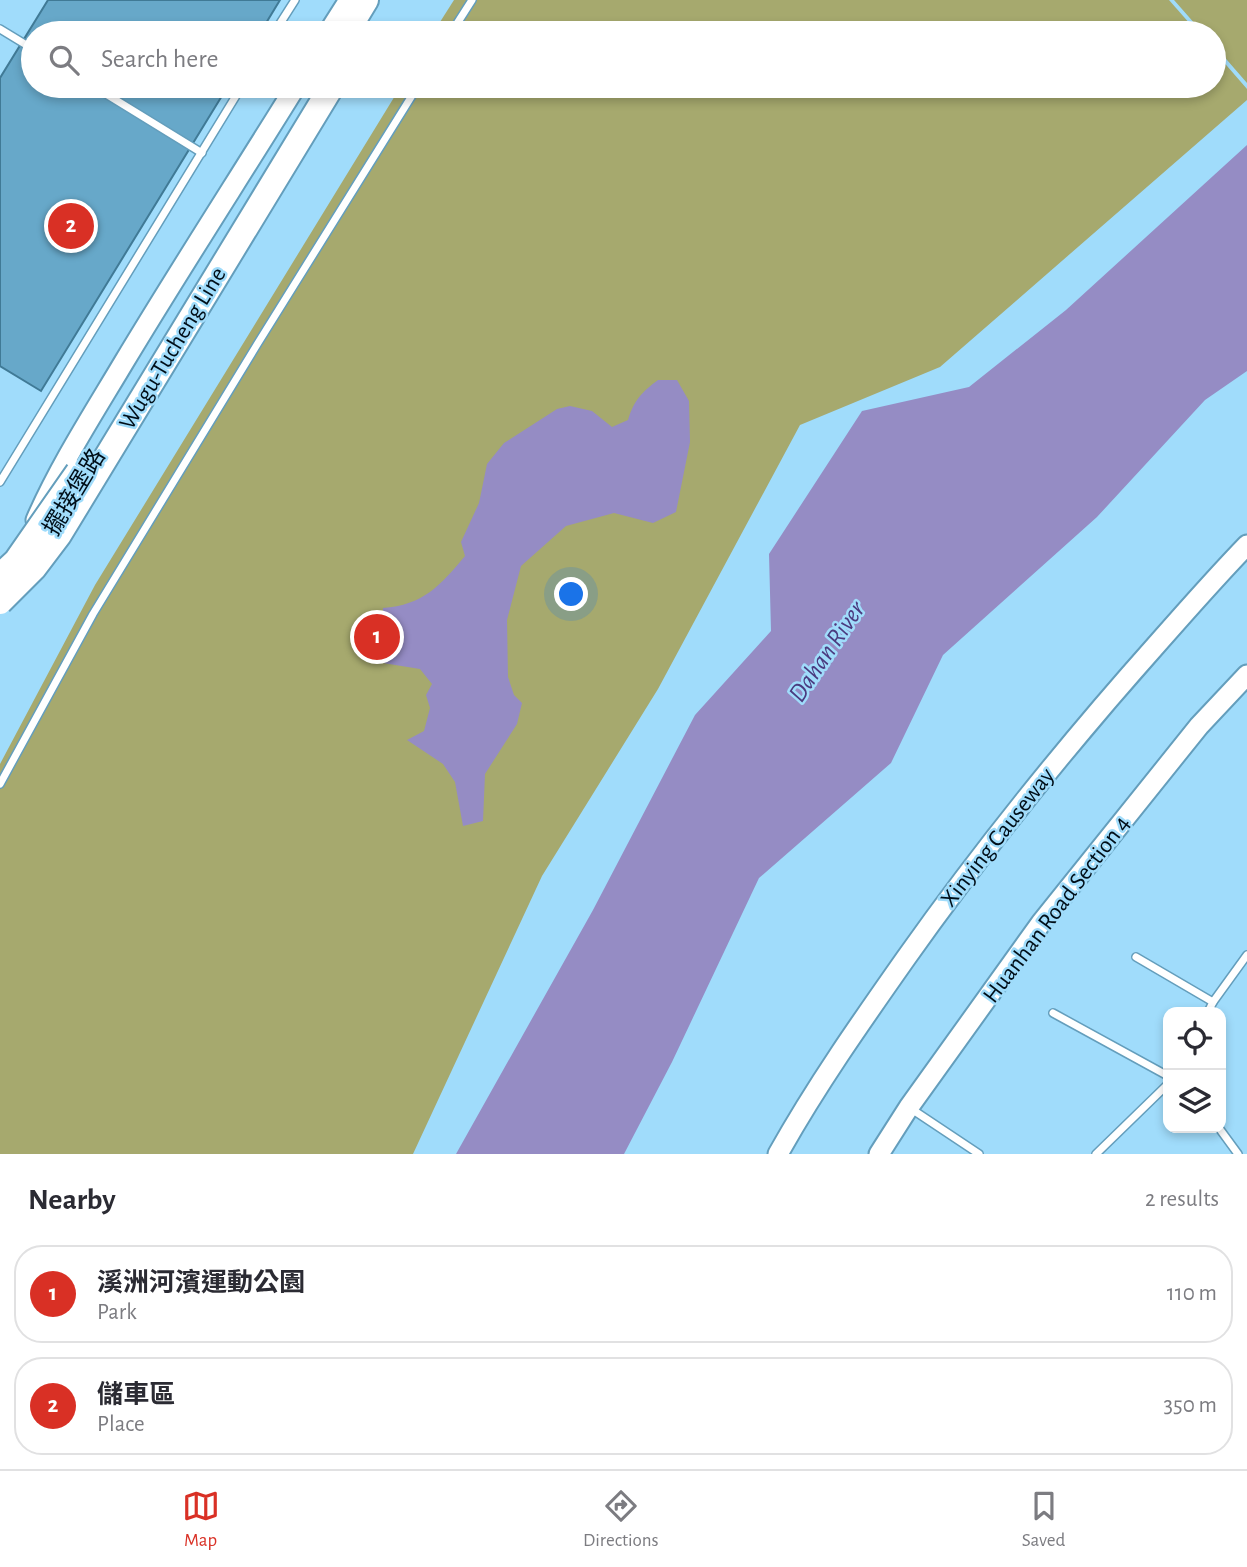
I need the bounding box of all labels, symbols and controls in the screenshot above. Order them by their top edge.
search box [21,21,1226,98]
icon: search [45,41,83,79]
text: Search here [101,46,219,72]
pin: 2 [48,200,94,252]
street label: Wugu-Tucheng Line [115,263,231,434]
street label: 擺接堡路 [38,444,110,540]
your location [554,577,588,611]
water label: Dahan River [784,595,871,706]
pin: 1 [354,611,400,663]
street label: Xinying Causeway [936,764,1059,911]
street label: Huanhan Road Section 4 [979,812,1135,1007]
map controls [1163,1007,1226,1133]
button: locate [1163,1007,1226,1070]
button: layers [1163,1070,1226,1133]
text: Nearby [28,1185,116,1215]
text: 2 results [1145,1188,1219,1211]
text: 溪洲河濱運動公園 [97,1270,305,1296]
text: 1 [49,1282,57,1305]
text: 110 m [1167,1282,1217,1305]
text: Park [97,1301,137,1324]
text: 儲車區 [97,1382,175,1408]
text: 2 [48,1394,58,1417]
text: 350 m [1164,1394,1217,1417]
text: Place [97,1413,145,1436]
tab: Map [182,1487,220,1552]
tab: Directions [583,1487,659,1552]
tab: Saved [1022,1487,1065,1552]

